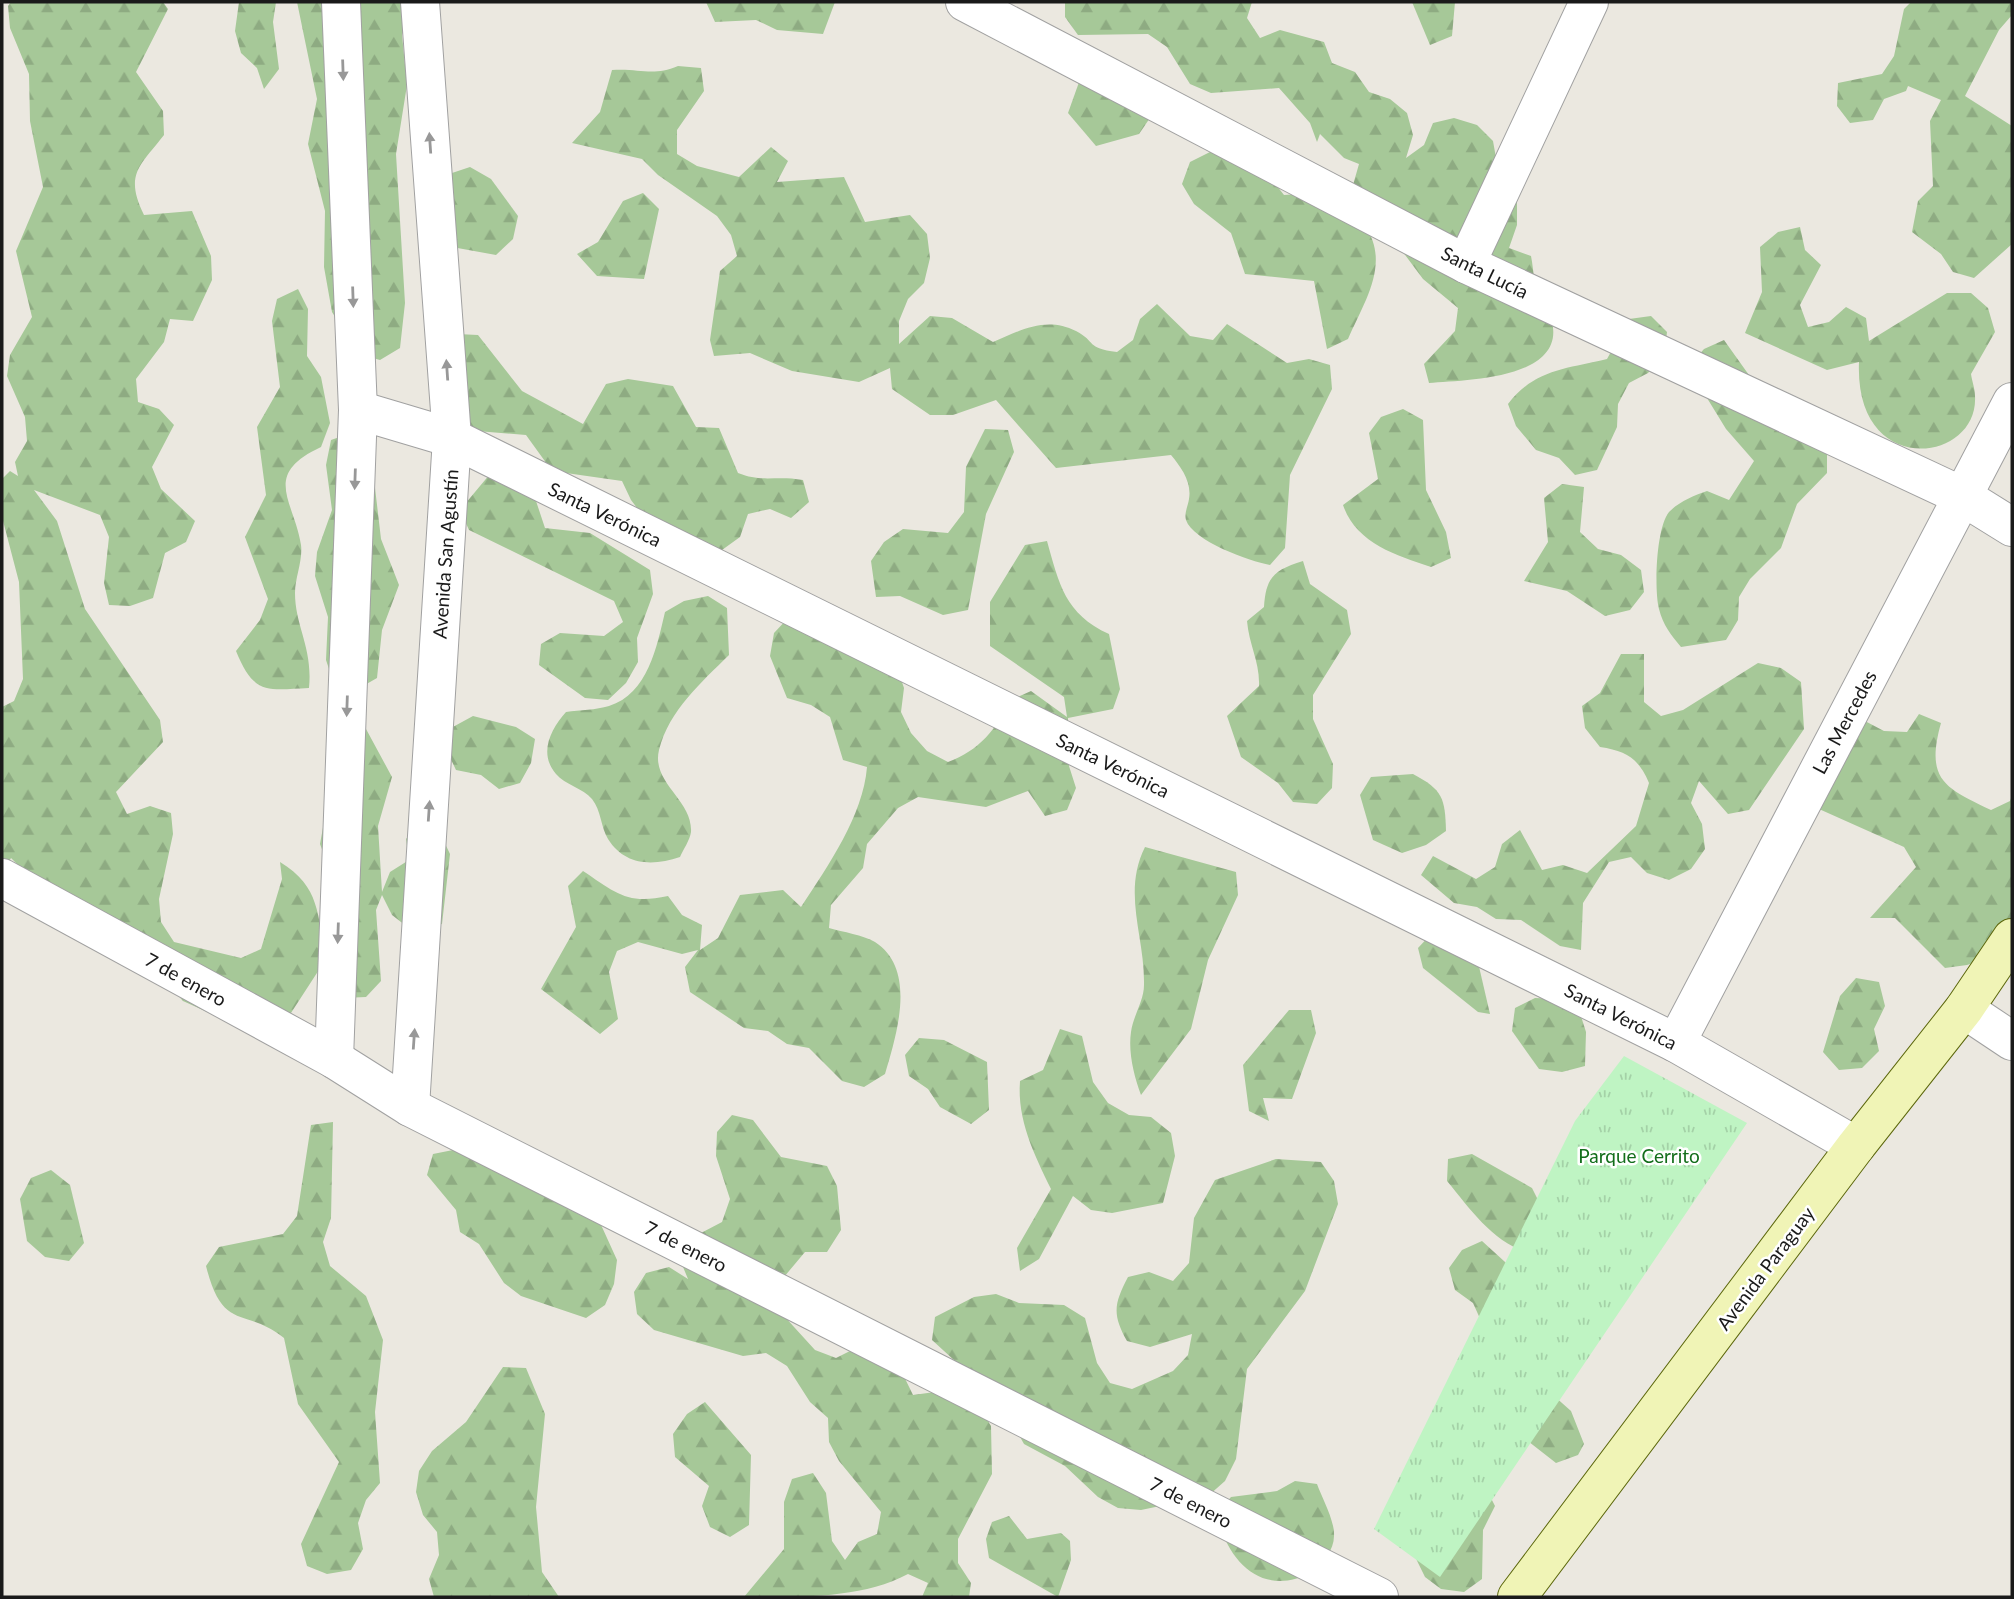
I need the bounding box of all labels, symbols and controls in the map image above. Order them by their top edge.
one-way arrow [338,59,349,81]
one-way arrow [425,132,436,154]
street label: Santa Lucía [1438,241,1532,303]
one-way arrow [348,286,359,308]
one-way arrow [441,359,452,381]
one-way arrow [350,468,361,490]
street label: Avenida San Agustín [428,468,462,640]
street label: Santa Verónica [545,477,665,551]
street label: Las Mercedes [1807,666,1881,778]
one-way arrow [341,695,352,717]
street label: Santa Verónica [1053,728,1173,802]
one-way arrow [424,800,435,822]
one-way arrow [333,922,344,944]
street label: 7 de enero [141,947,231,1011]
street label: Santa Verónica [1561,978,1681,1054]
one-way arrow [409,1027,420,1049]
park label: Parque Cerrito [1578,1144,1700,1167]
street label: Avenida Paraguay [1711,1202,1819,1334]
street label: 7 de enero [641,1215,731,1277]
street label: 7 de enero [1146,1471,1236,1533]

